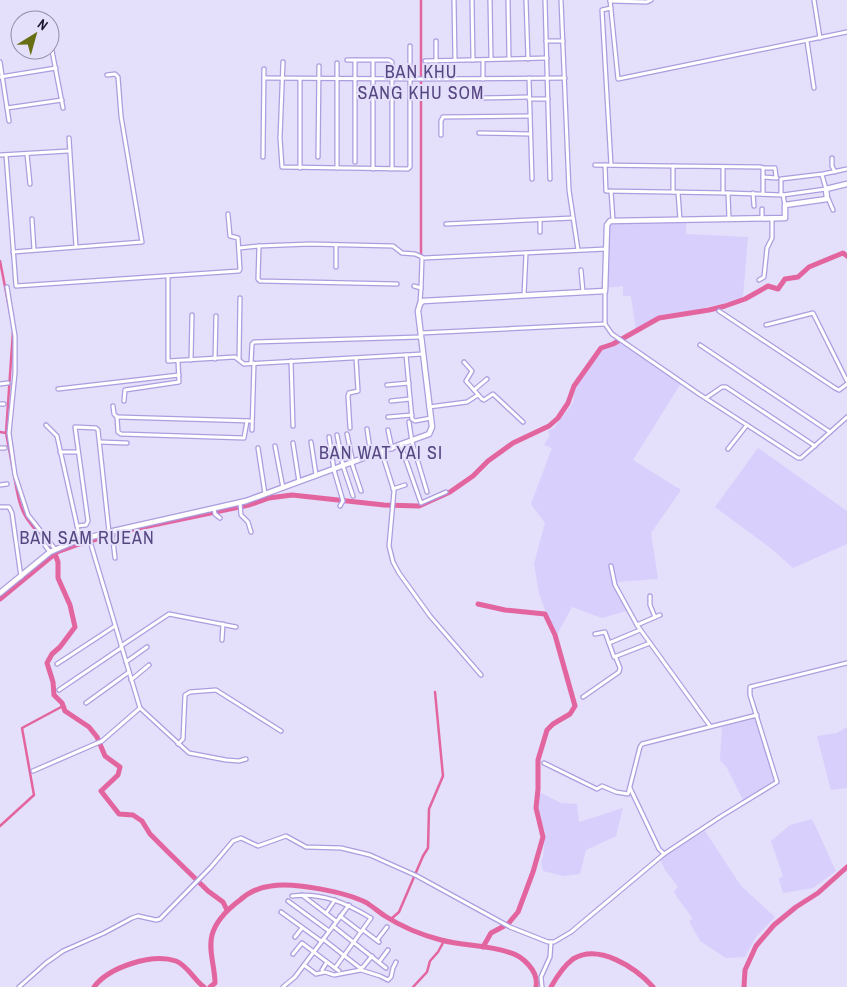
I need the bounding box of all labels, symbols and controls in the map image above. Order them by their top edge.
north arrow [10,10,60,60]
text: N [34,15,52,34]
district label: BAN KHU SANG KHU SOM [358,59,484,105]
district label: BAN WAT YAI SI [319,440,443,465]
district label: BAN SAM RUEAN [19,525,155,550]

